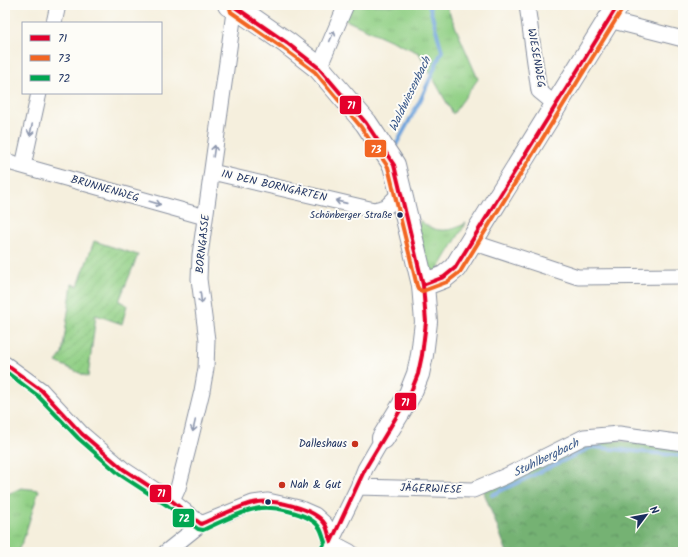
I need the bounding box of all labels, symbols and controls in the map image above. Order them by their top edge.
legend [22,22,162,94]
street label: WIESENWEG [522,27,550,89]
text: 71 [58,29,68,48]
one-way arrow [329,31,337,43]
text: 73 [58,49,71,68]
water label: Waldwiesenbach [384,52,437,135]
text: 72 [58,69,71,88]
line badge: 71 [339,95,362,115]
text: 71 [347,97,356,115]
one-way arrow [27,123,35,136]
line badge: 73 [364,139,387,158]
text: 73 [370,141,382,159]
one-way arrow [210,145,218,158]
street label: IN DEN BORNGÄRTEN [219,165,329,207]
street label: BRUNNENWEG [69,171,141,207]
one-way arrow [335,198,348,206]
one-way arrow [148,200,161,207]
place label: Schönberger Straße [310,207,392,223]
marker: Schönberger Straße [395,210,405,220]
street label: BORNGASSE [191,213,215,274]
one-way arrow [197,291,205,304]
line badge: 71 [394,392,417,411]
text: 71 [401,394,410,412]
one-way arrow [190,419,197,432]
water label: Stuhlbergbach [510,433,584,482]
place label: Dalleshaus [299,435,347,453]
marker: Dalleshaus [350,439,360,449]
place label: Nah & Gut [290,476,342,494]
street label: JÄGERWIESE [400,479,463,499]
marker: Nah & Gut [277,480,287,490]
line badge: 71 [149,484,172,503]
text: 71 [157,485,166,503]
north arrow [626,495,666,535]
unlabelled marker [263,497,273,507]
text: N [644,503,663,518]
line badge: 72 [172,508,195,528]
text: 72 [178,510,190,528]

